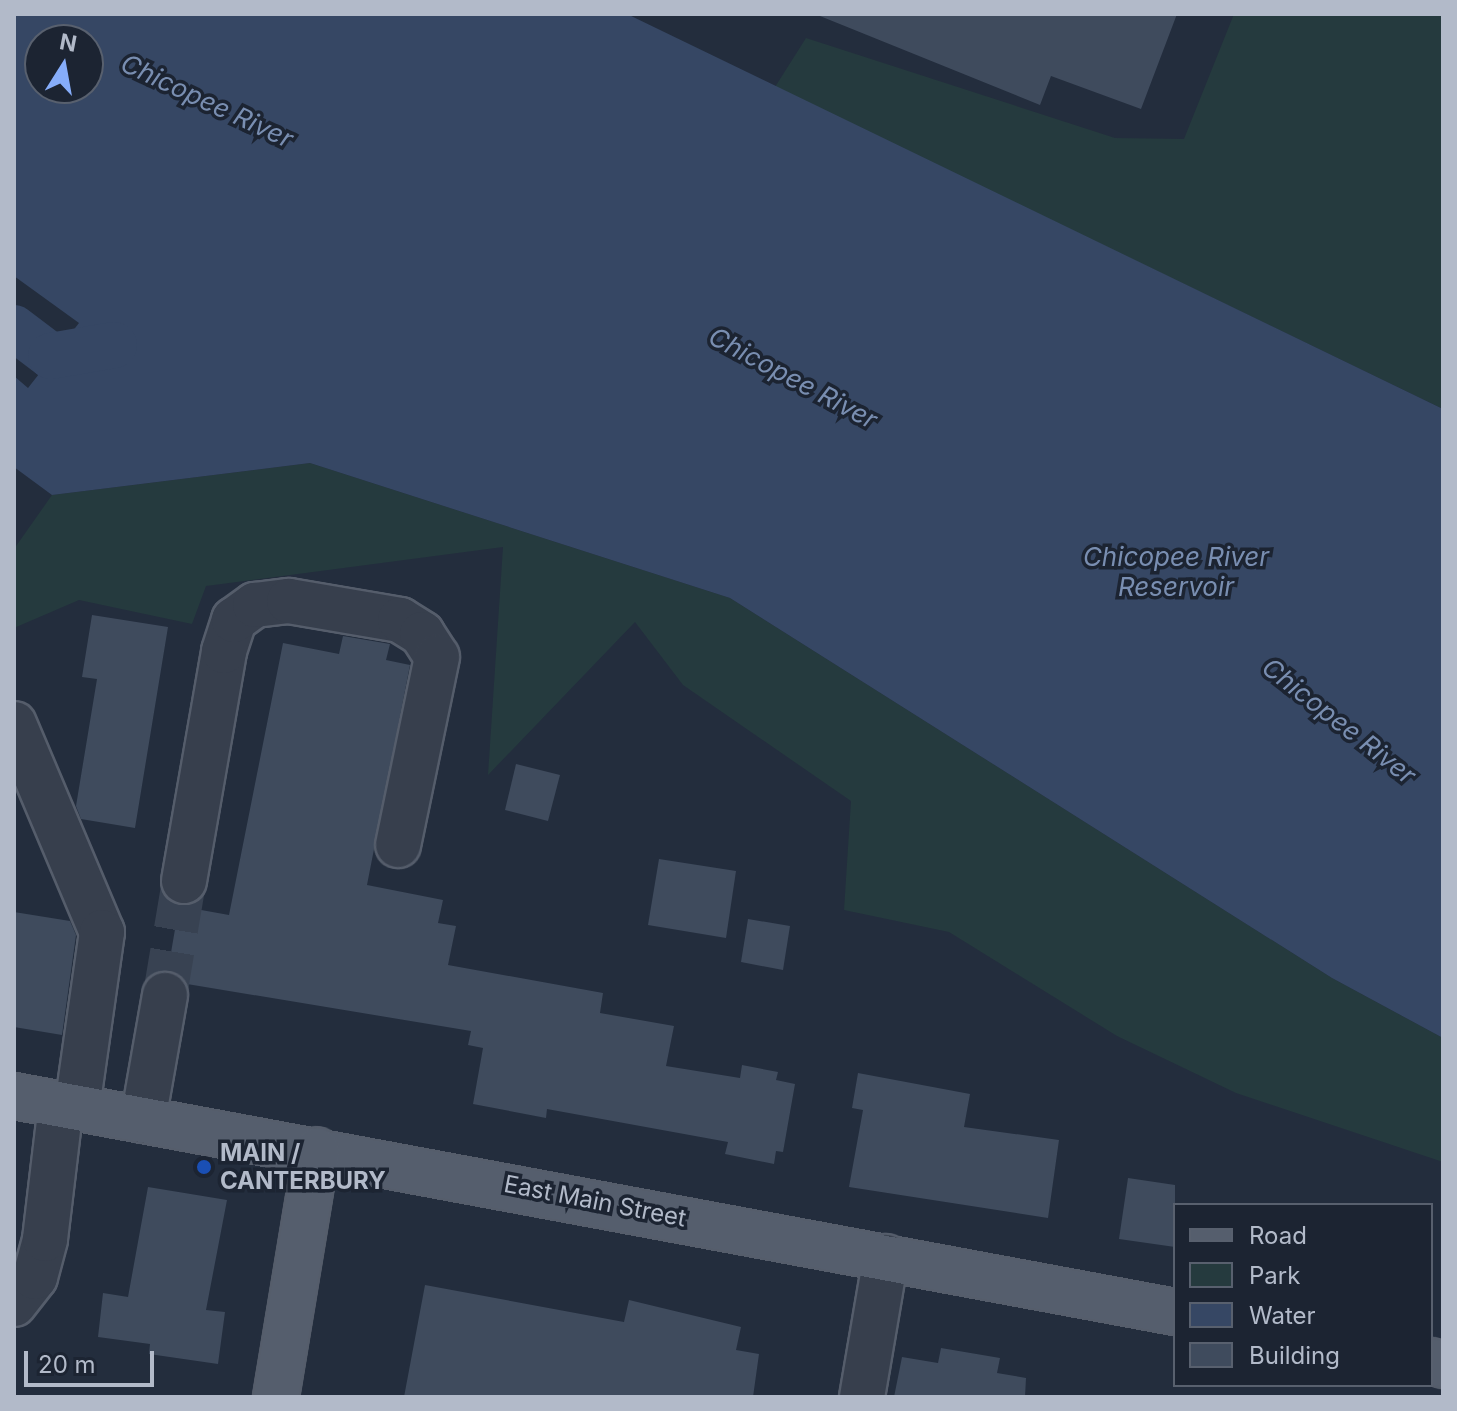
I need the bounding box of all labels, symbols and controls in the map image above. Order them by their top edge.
north arrow [24,24,104,104]
text: N [57,28,79,57]
water label: Chicopee River [116,48,298,154]
water label: Chicopee River [703,321,883,435]
water label: Chicopee River Reservoir [1083,541,1269,602]
water label: Chicopee River [1256,651,1422,791]
place label: MAIN / CANTERBURY [220,1139,386,1195]
marker: MAIN / CANTERBURY [195,1158,213,1176]
street label: East Main Street [502,1169,688,1233]
legend [1173,1203,1433,1387]
text: Road [1249,1221,1307,1250]
text: Park [1249,1261,1300,1290]
text: Water [1249,1301,1316,1330]
scale bar [28,1335,158,1385]
text: Building [1249,1341,1340,1370]
text: 20 m [38,1350,96,1379]

